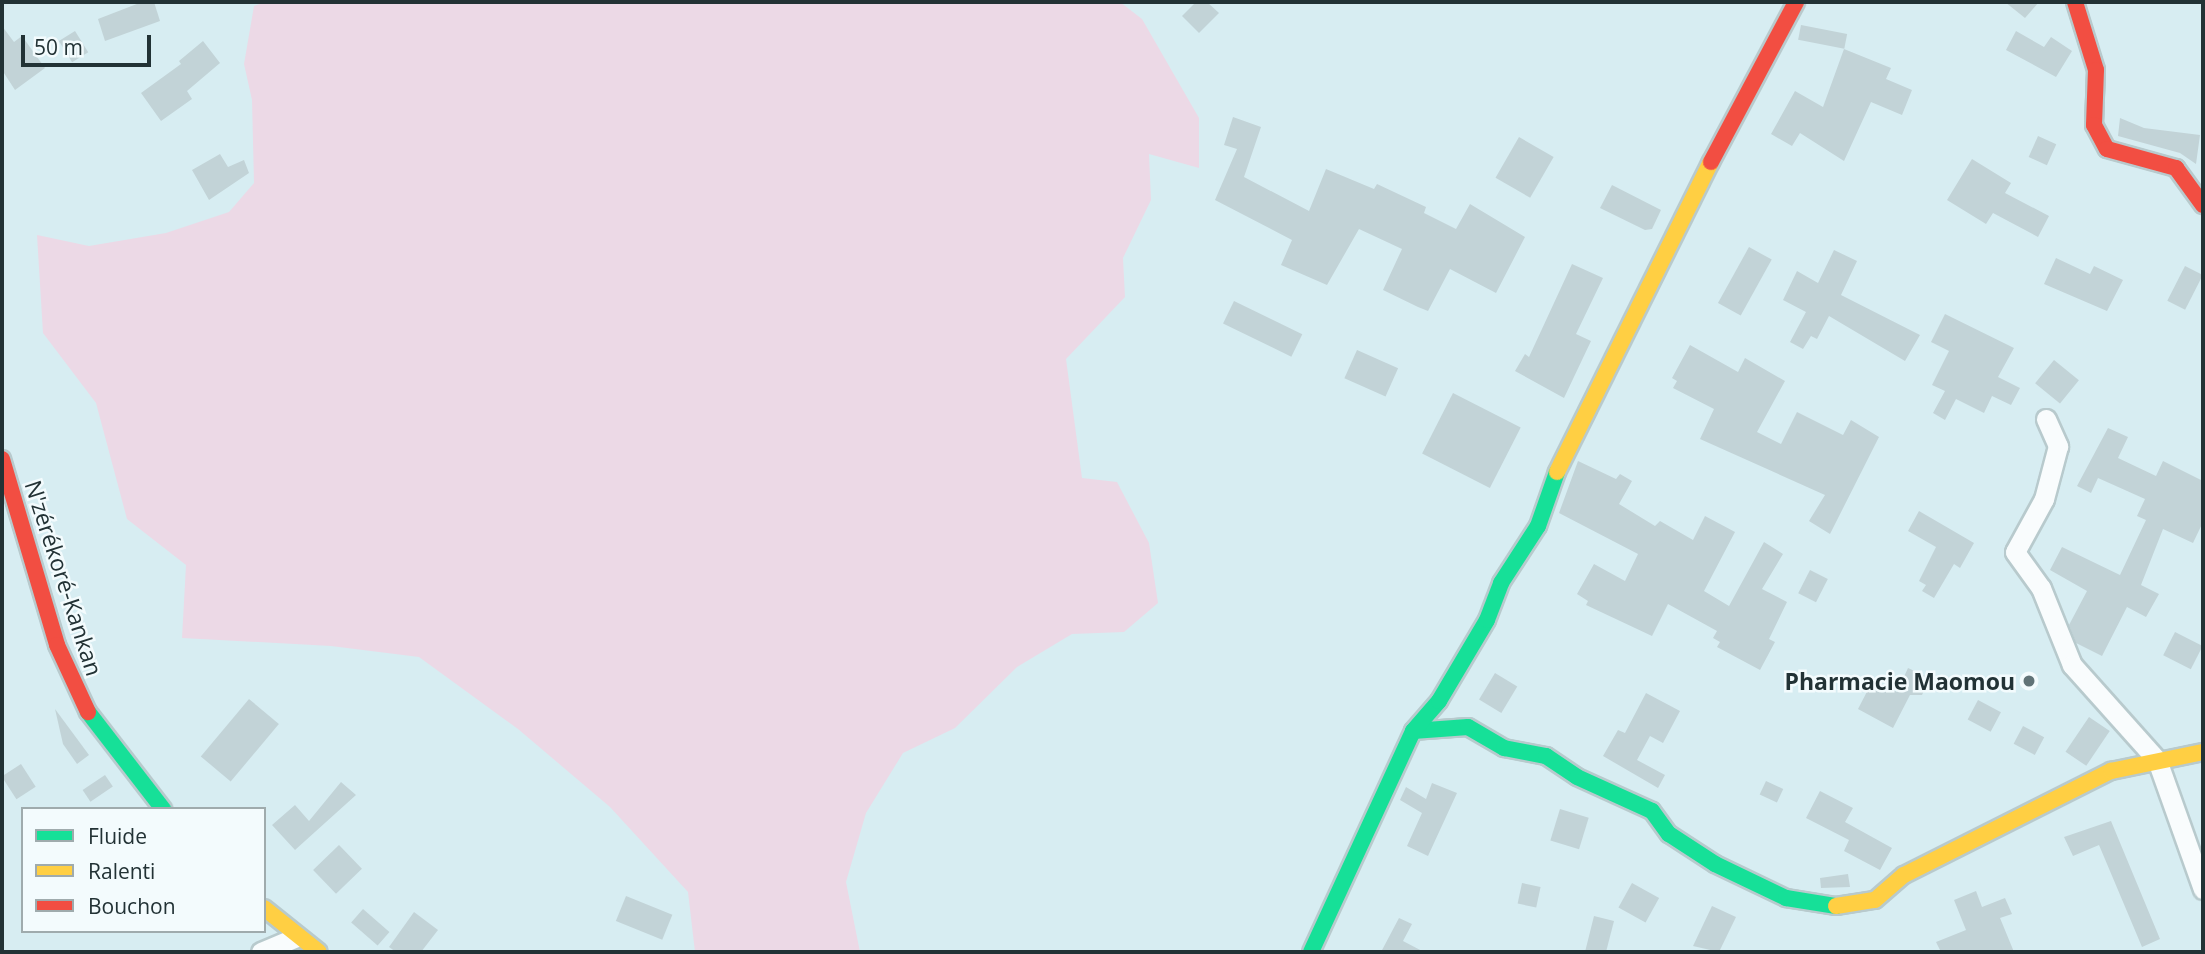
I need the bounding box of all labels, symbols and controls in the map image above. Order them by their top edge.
scale bar [24,21,154,65]
text: 50 m [34,33,83,61]
street label: N'zérékoré-Kankan [19,477,109,679]
place label: Pharmacie Maomou [1784,667,2015,695]
marker: Pharmacie Maomou [2021,673,2037,689]
legend [21,807,266,933]
text: Fluide [88,822,147,850]
text: Ralenti [88,857,155,885]
text: Bouchon [88,892,176,920]

